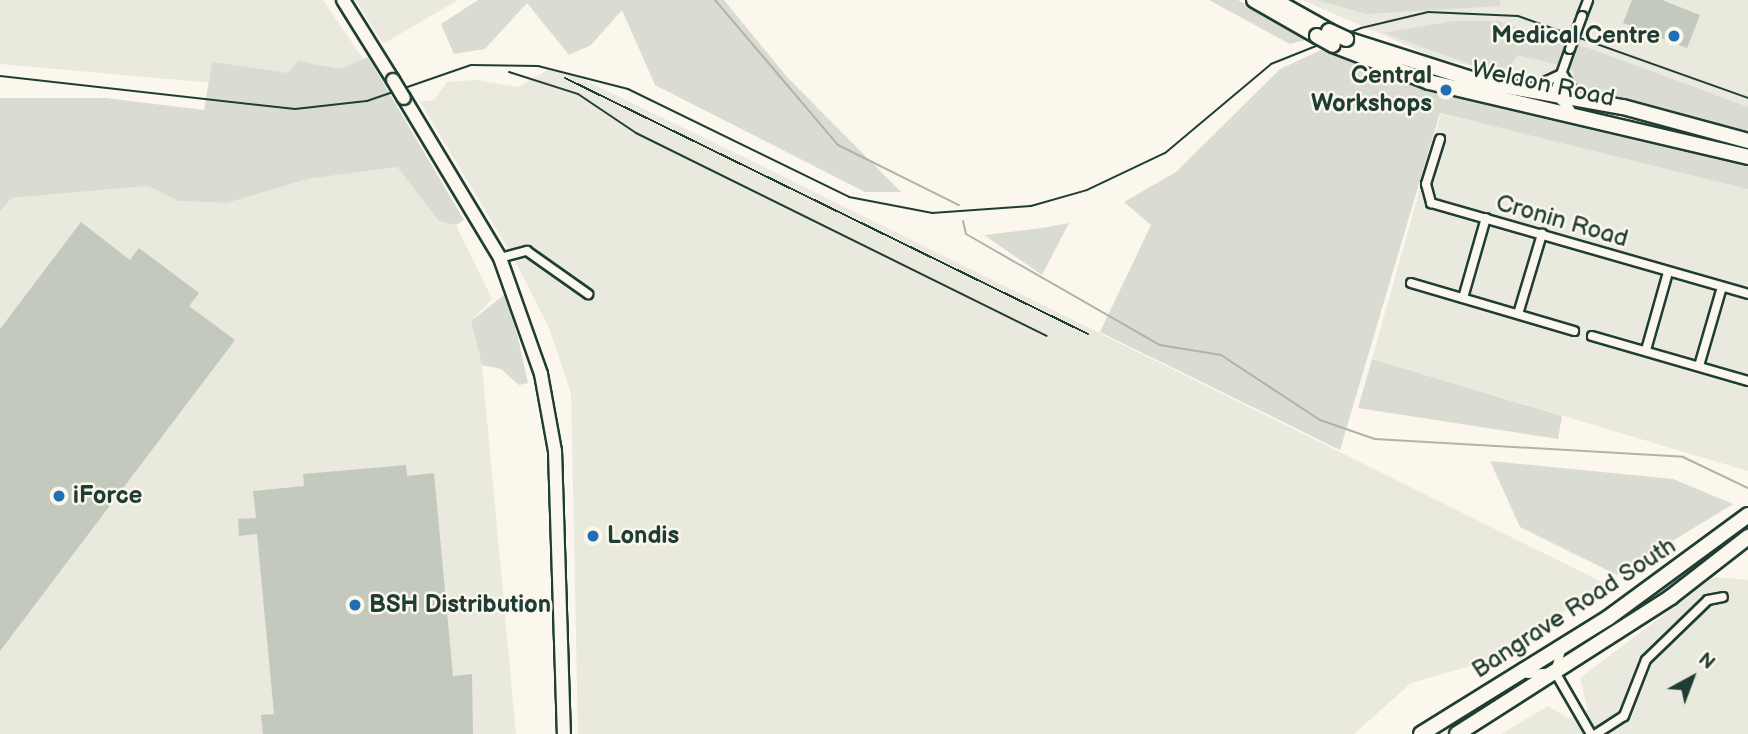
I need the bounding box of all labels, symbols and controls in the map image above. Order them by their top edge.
place label: Medical Centre [1491,22,1660,50]
marker: Medical Centre [1666,28,1682,44]
street label: Weldon Road [1469,55,1617,113]
place label: Central Workshops [1311,62,1432,118]
marker: Central Workshops [1438,82,1454,98]
street label: Cronin Road [1493,188,1631,254]
place label: iForce [73,482,142,510]
marker: iForce [51,488,67,504]
place label: Londis [607,522,679,550]
marker: Londis [585,528,601,544]
street label: Bangrave Road South [1467,531,1681,685]
place label: BSH Distribution [369,591,551,619]
marker: BSH Distribution [347,597,363,613]
north arrow [1657,643,1727,713]
text: N [1693,648,1719,675]

